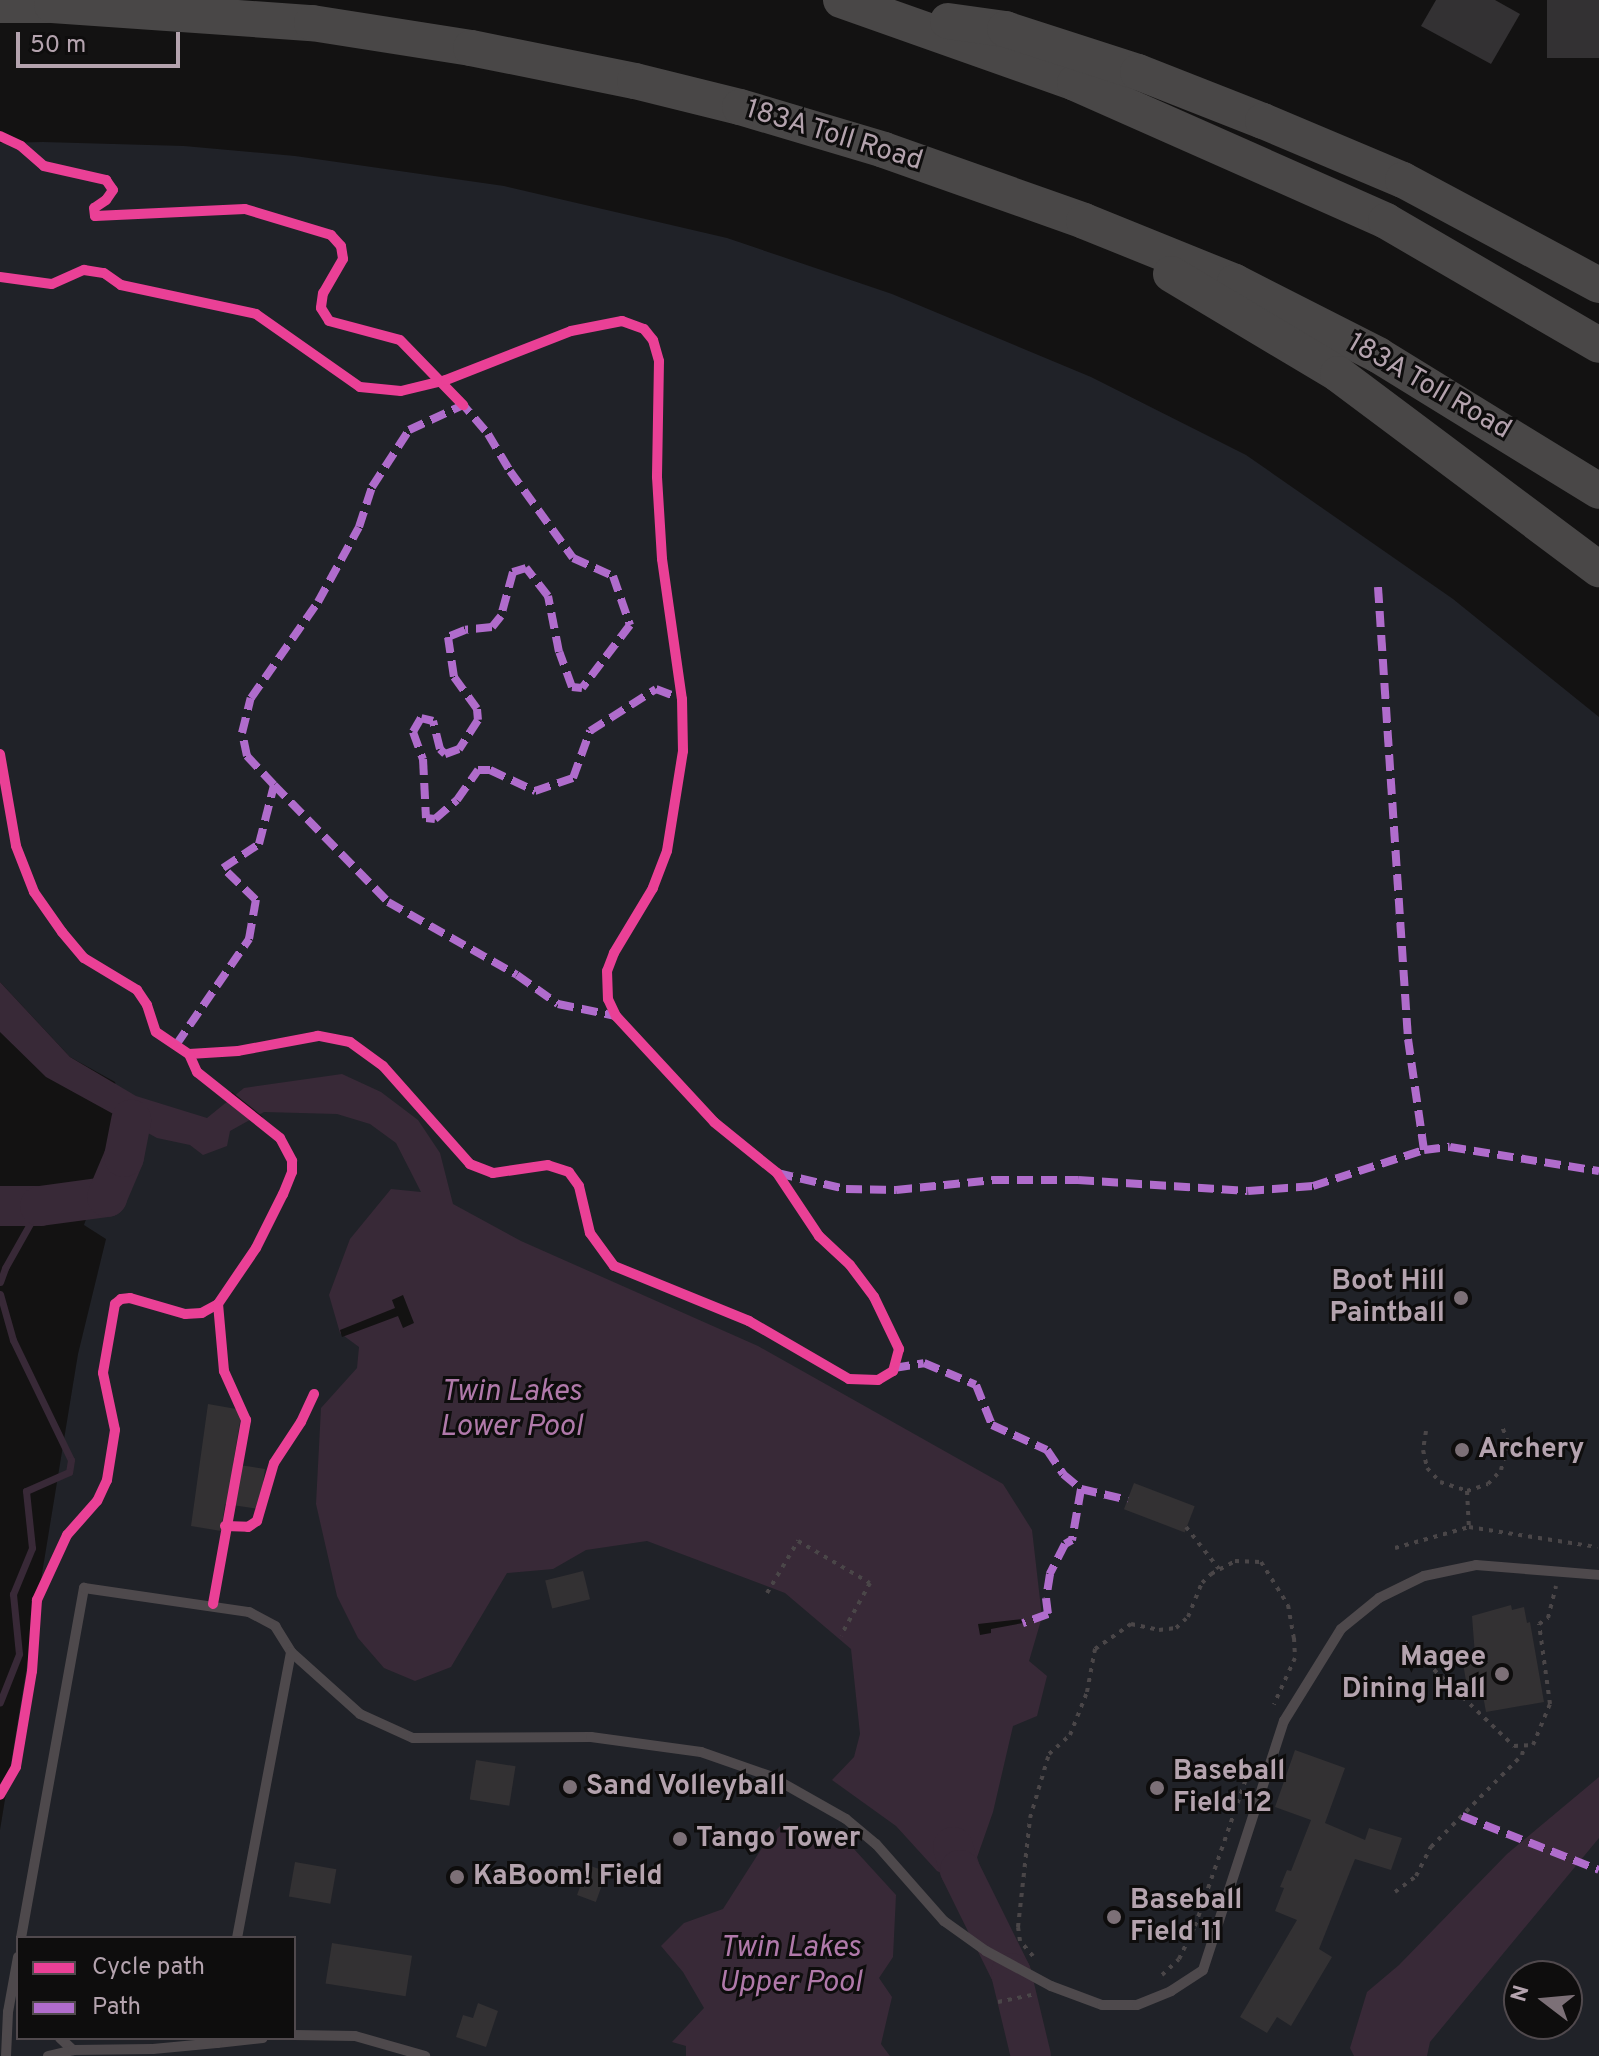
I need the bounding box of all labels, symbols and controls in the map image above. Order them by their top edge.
scale bar [20,16,184,66]
text: 50 m [30,31,86,61]
street label: 183A Toll Road [741,93,927,179]
street label: 183A Toll Road [1340,326,1518,448]
place label: Boot Hill Paintball [1329,1265,1445,1331]
marker: Boot Hill Paintball [1452,1289,1470,1307]
water label: Twin Lakes Lower Pool [440,1375,582,1446]
place label: Archery [1478,1433,1584,1467]
marker: Archery [1453,1441,1471,1459]
place label: Magee Dining Hall [1342,1641,1486,1707]
marker: Magee Dining Hall [1493,1665,1511,1683]
place label: Baseball Field 12 [1173,1755,1285,1821]
place label: Sand Volleyball [586,1770,787,1804]
marker: Sand Volleyball [561,1778,579,1796]
marker: Baseball Field 12 [1148,1779,1166,1797]
place label: Tango Tower [696,1822,860,1856]
marker: Tango Tower [671,1830,689,1848]
place label: KaBoom! Field [473,1860,663,1894]
marker: KaBoom! Field [448,1868,466,1886]
place label: Baseball Field 11 [1130,1884,1242,1950]
marker: Baseball Field 11 [1105,1908,1123,1926]
water label: Twin Lakes Upper Pool [718,1931,862,2002]
legend [16,1936,296,2040]
text: Cycle path [92,1953,205,1983]
north arrow [1503,1960,1583,2040]
text: N [1506,1982,1537,2005]
text: Path [92,1993,141,2023]

